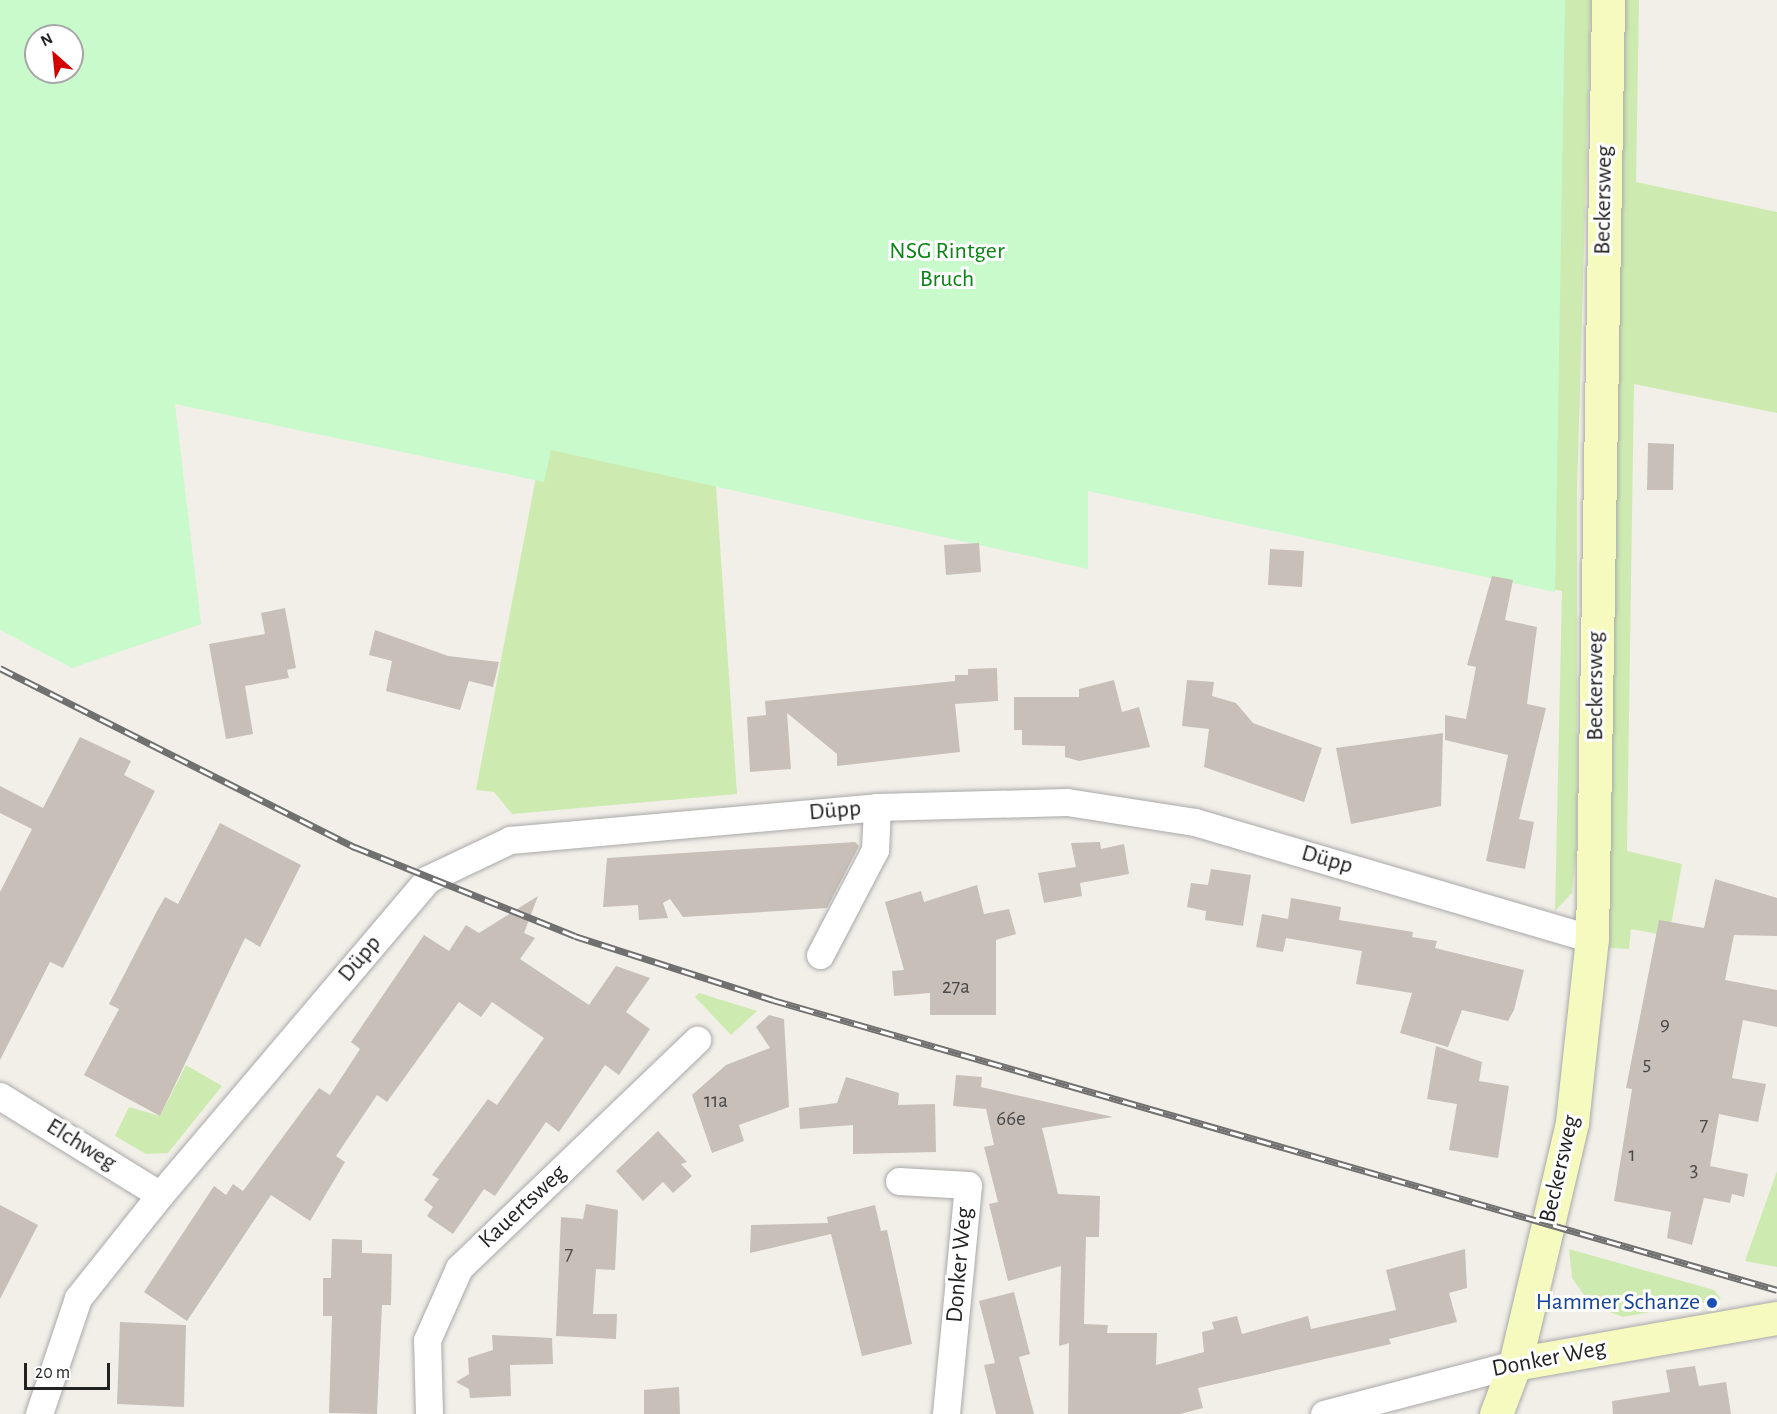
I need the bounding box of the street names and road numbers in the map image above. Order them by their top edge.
street label: Beckersweg [1589,145,1619,255]
street label: Beckersweg [1582,631,1610,741]
street label: Düpp [808,794,862,828]
street label: Düpp [1298,839,1356,881]
street label: Düpp [332,930,388,988]
street label: Elchweg [41,1112,121,1178]
street label: Beckersweg [1534,1112,1586,1226]
street label: Kauertsweg [473,1159,573,1255]
street label: Donker Weg [941,1206,979,1324]
street label: Donker Weg [1489,1334,1609,1384]

